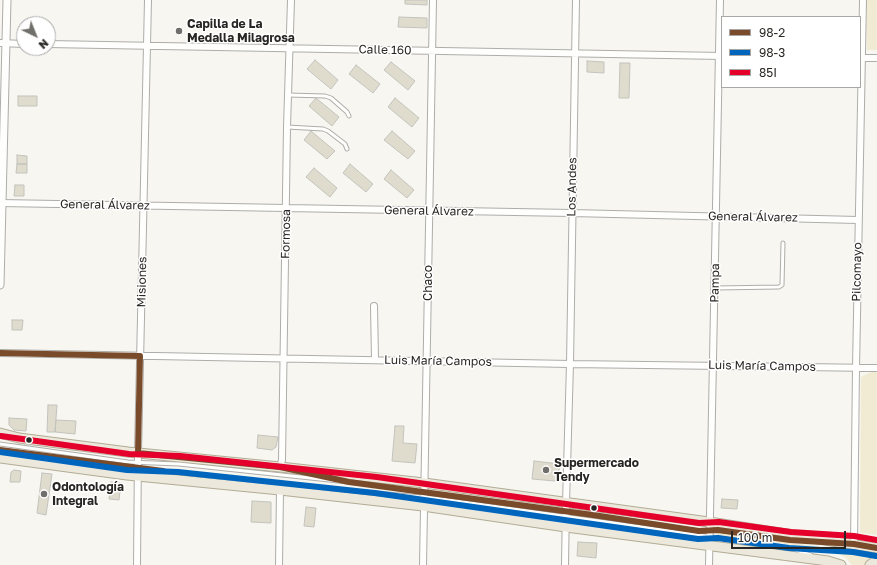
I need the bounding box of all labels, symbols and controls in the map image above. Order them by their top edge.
north arrow [16,16,56,56]
legend [721,16,861,88]
place label: Capilla de La Medalla Milagrosa [187,17,295,45]
text: 98-2 [759,25,785,40]
marker: Capilla de La Medalla Milagrosa [174,26,184,36]
text: N [36,37,51,52]
street label: Calle 160 [358,42,412,58]
text: 98-3 [759,45,785,60]
text: 85I [759,65,777,80]
street label: Los Andes [564,157,580,217]
street label: General Álvarez [60,197,150,213]
street label: General Álvarez [384,203,474,219]
street label: Formosa [278,209,294,259]
street label: General Álvarez [708,209,798,225]
street label: Pilcomayo [849,242,865,302]
street label: Misiones [134,256,150,308]
street label: Pampa [707,263,723,303]
street label: Chaco [421,265,435,301]
street label: Luis María Campos [384,353,492,369]
street label: Luis María Campos [708,358,816,374]
unlabelled marker [24,435,34,445]
place label: Supermercado Tendy [554,456,639,484]
marker: Supermercado Tendy [541,465,551,475]
place label: Odontología Integral [52,480,124,508]
marker: Odontología Integral [39,489,49,499]
unlabelled marker [589,503,599,513]
scale bar [733,523,848,549]
text: 100 m [738,530,772,545]

